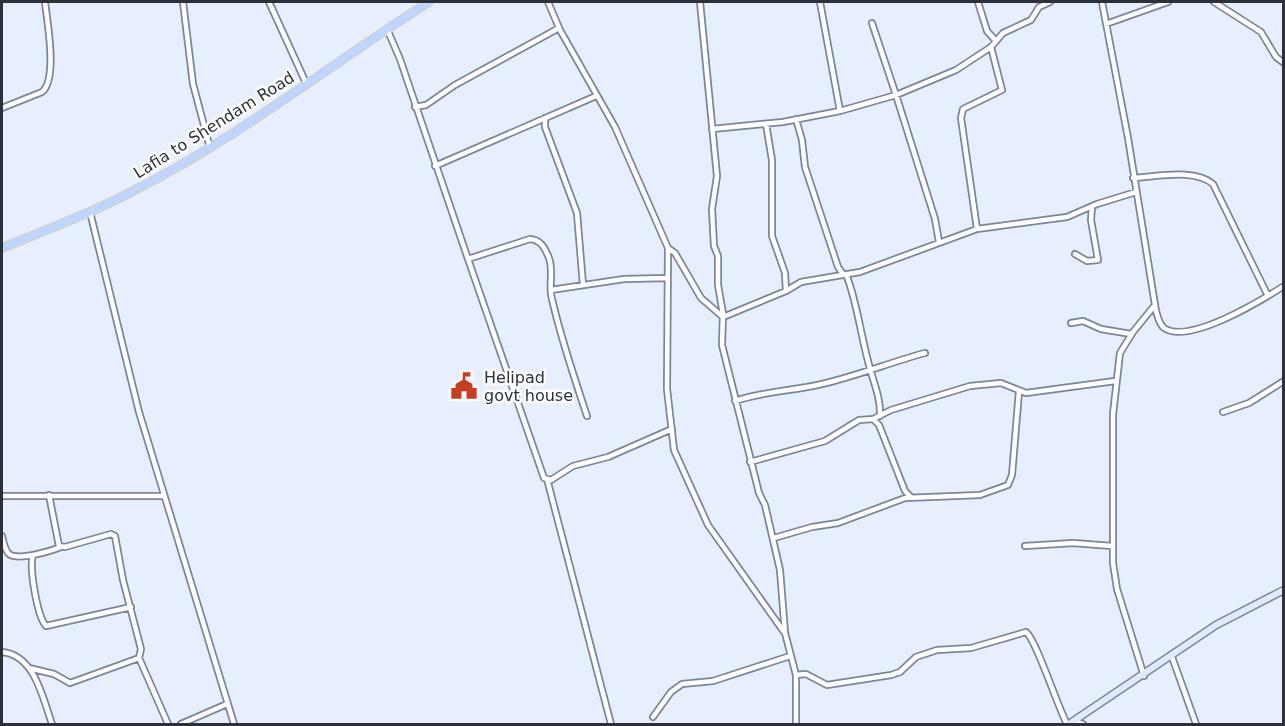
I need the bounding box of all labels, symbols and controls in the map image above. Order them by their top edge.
street label: Lafia to Shendam Road [130,68,298,182]
place label: Helipad govt house [484,368,573,405]
public building icon: Helipad govt house [449,371,479,401]

